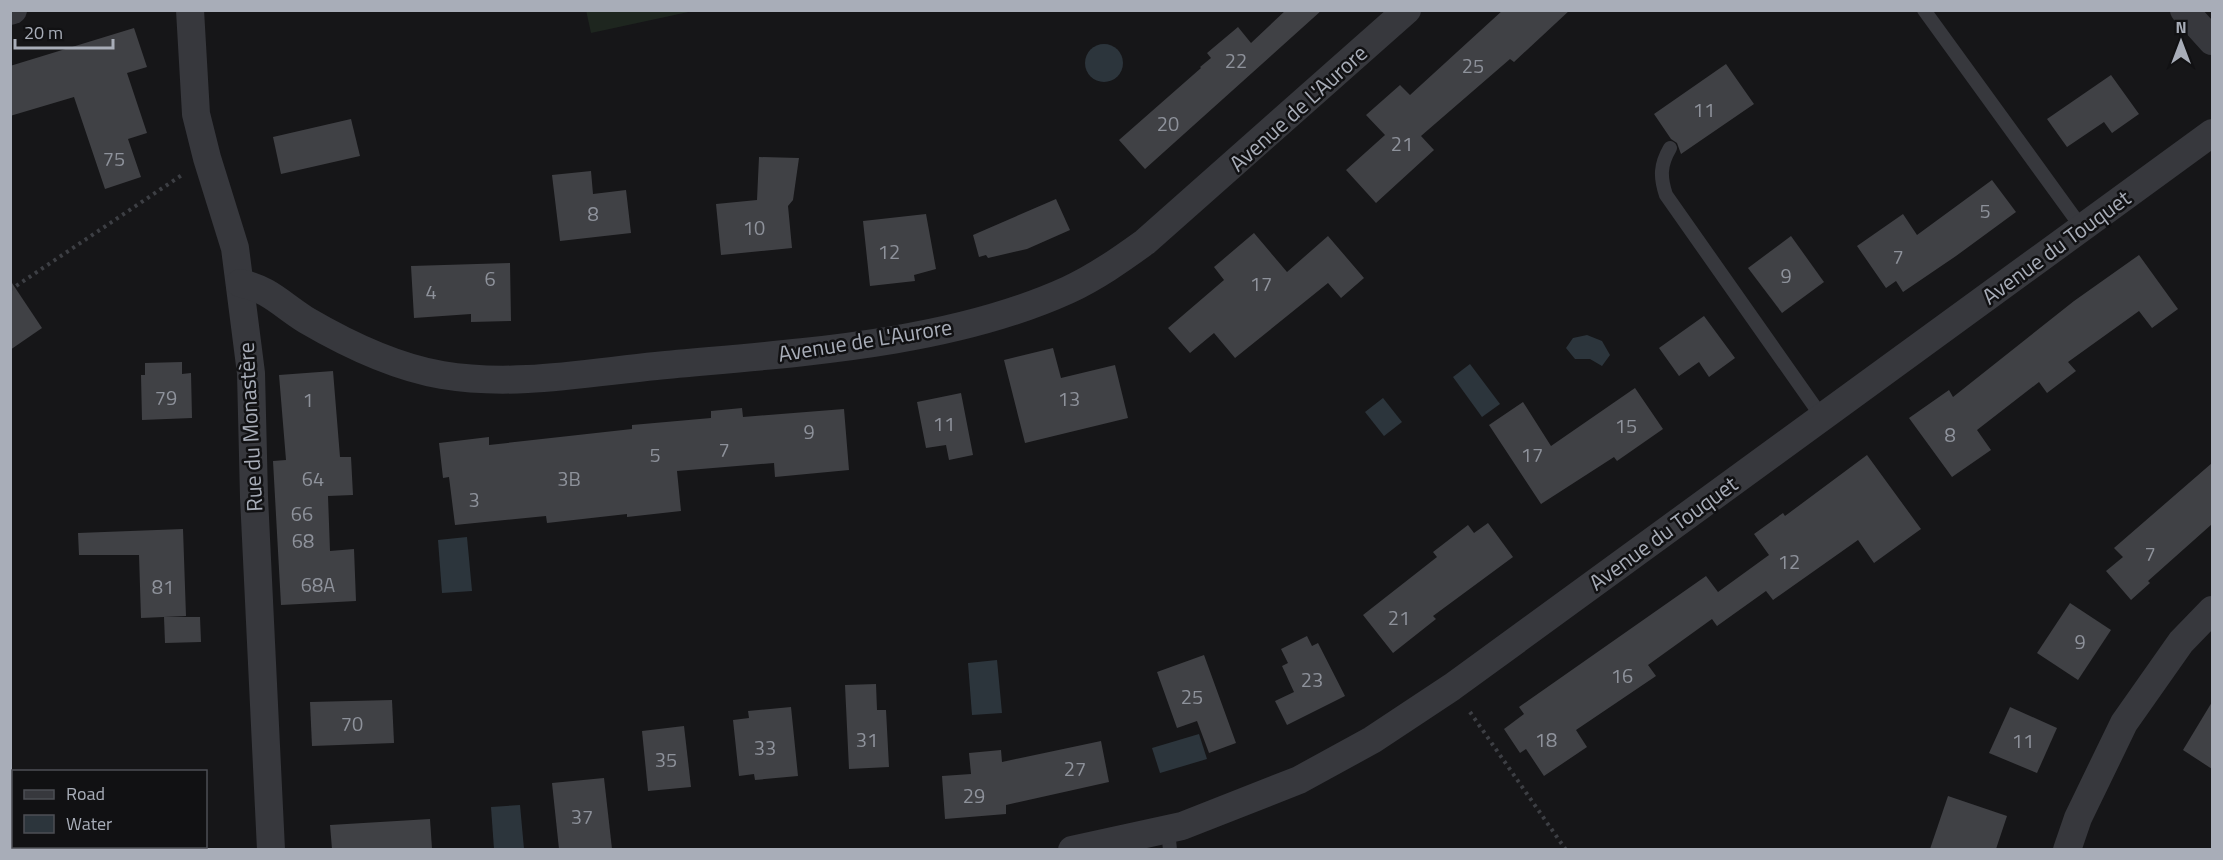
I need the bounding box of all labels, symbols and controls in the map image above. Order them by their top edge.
scale bar [15,12,112,50]
north arrow [2151,12,2211,72]
text: N [2175,15,2187,39]
text: 20 m [24,19,63,46]
street label: Avenue de L'Aurore [1221,37,1375,179]
house number: 22 [1225,45,1247,76]
house number: 25 [1462,50,1484,81]
house number: 11 [1693,94,1715,125]
house number: 20 [1157,108,1179,139]
house number: 21 [1391,128,1413,159]
house number: 75 [103,143,125,174]
street label: Avenue du Touquet [1975,181,2138,313]
house number: 5 [1979,195,1991,226]
house number: 8 [587,198,599,229]
house number: 10 [743,212,765,243]
house number: 12 [878,236,900,267]
house number: 7 [1892,241,1904,272]
house number: 9 [1780,260,1792,291]
house number: 6 [484,263,496,294]
house number: 17 [1250,268,1272,299]
house number: 4 [425,276,437,307]
street label: Avenue de L'Aurore [776,309,954,371]
street label: Rue du Monastère [229,341,271,513]
house number: 79 [155,382,177,413]
house number: 13 [1058,383,1080,414]
house number: 1 [302,384,314,415]
house number: 11 [933,408,955,439]
house number: 15 [1615,410,1637,441]
house number: 9 [803,416,815,447]
house number: 8 [1944,419,1956,450]
house number: 7 [718,434,730,465]
house number: 5 [649,439,661,470]
house number: 17 [1521,439,1543,470]
house number: 64 [302,463,324,494]
house number: 3B [557,463,581,494]
street label: Avenue du Touquet [1582,467,1745,599]
house number: 3 [468,484,480,515]
house number: 66 [291,498,313,529]
house number: 68 [292,525,314,556]
house number: 7 [2144,538,2156,569]
house number: 12 [1778,546,1800,577]
house number: 68A [301,569,335,600]
house number: 81 [152,571,174,602]
house number: 21 [1388,602,1410,633]
house number: 9 [2074,626,2086,657]
house number: 16 [1611,660,1633,691]
house number: 23 [1301,664,1323,695]
house number: 25 [1181,681,1203,712]
house number: 70 [341,708,363,739]
house number: 31 [856,724,878,755]
house number: 18 [1535,724,1557,755]
house number: 11 [2012,725,2034,756]
house number: 33 [754,732,776,763]
house number: 35 [655,744,677,775]
house number: 27 [1064,753,1086,784]
legend [12,770,207,848]
text: Road [66,780,105,807]
house number: 29 [963,780,985,811]
house number: 37 [571,801,593,832]
text: Water [66,810,112,837]

